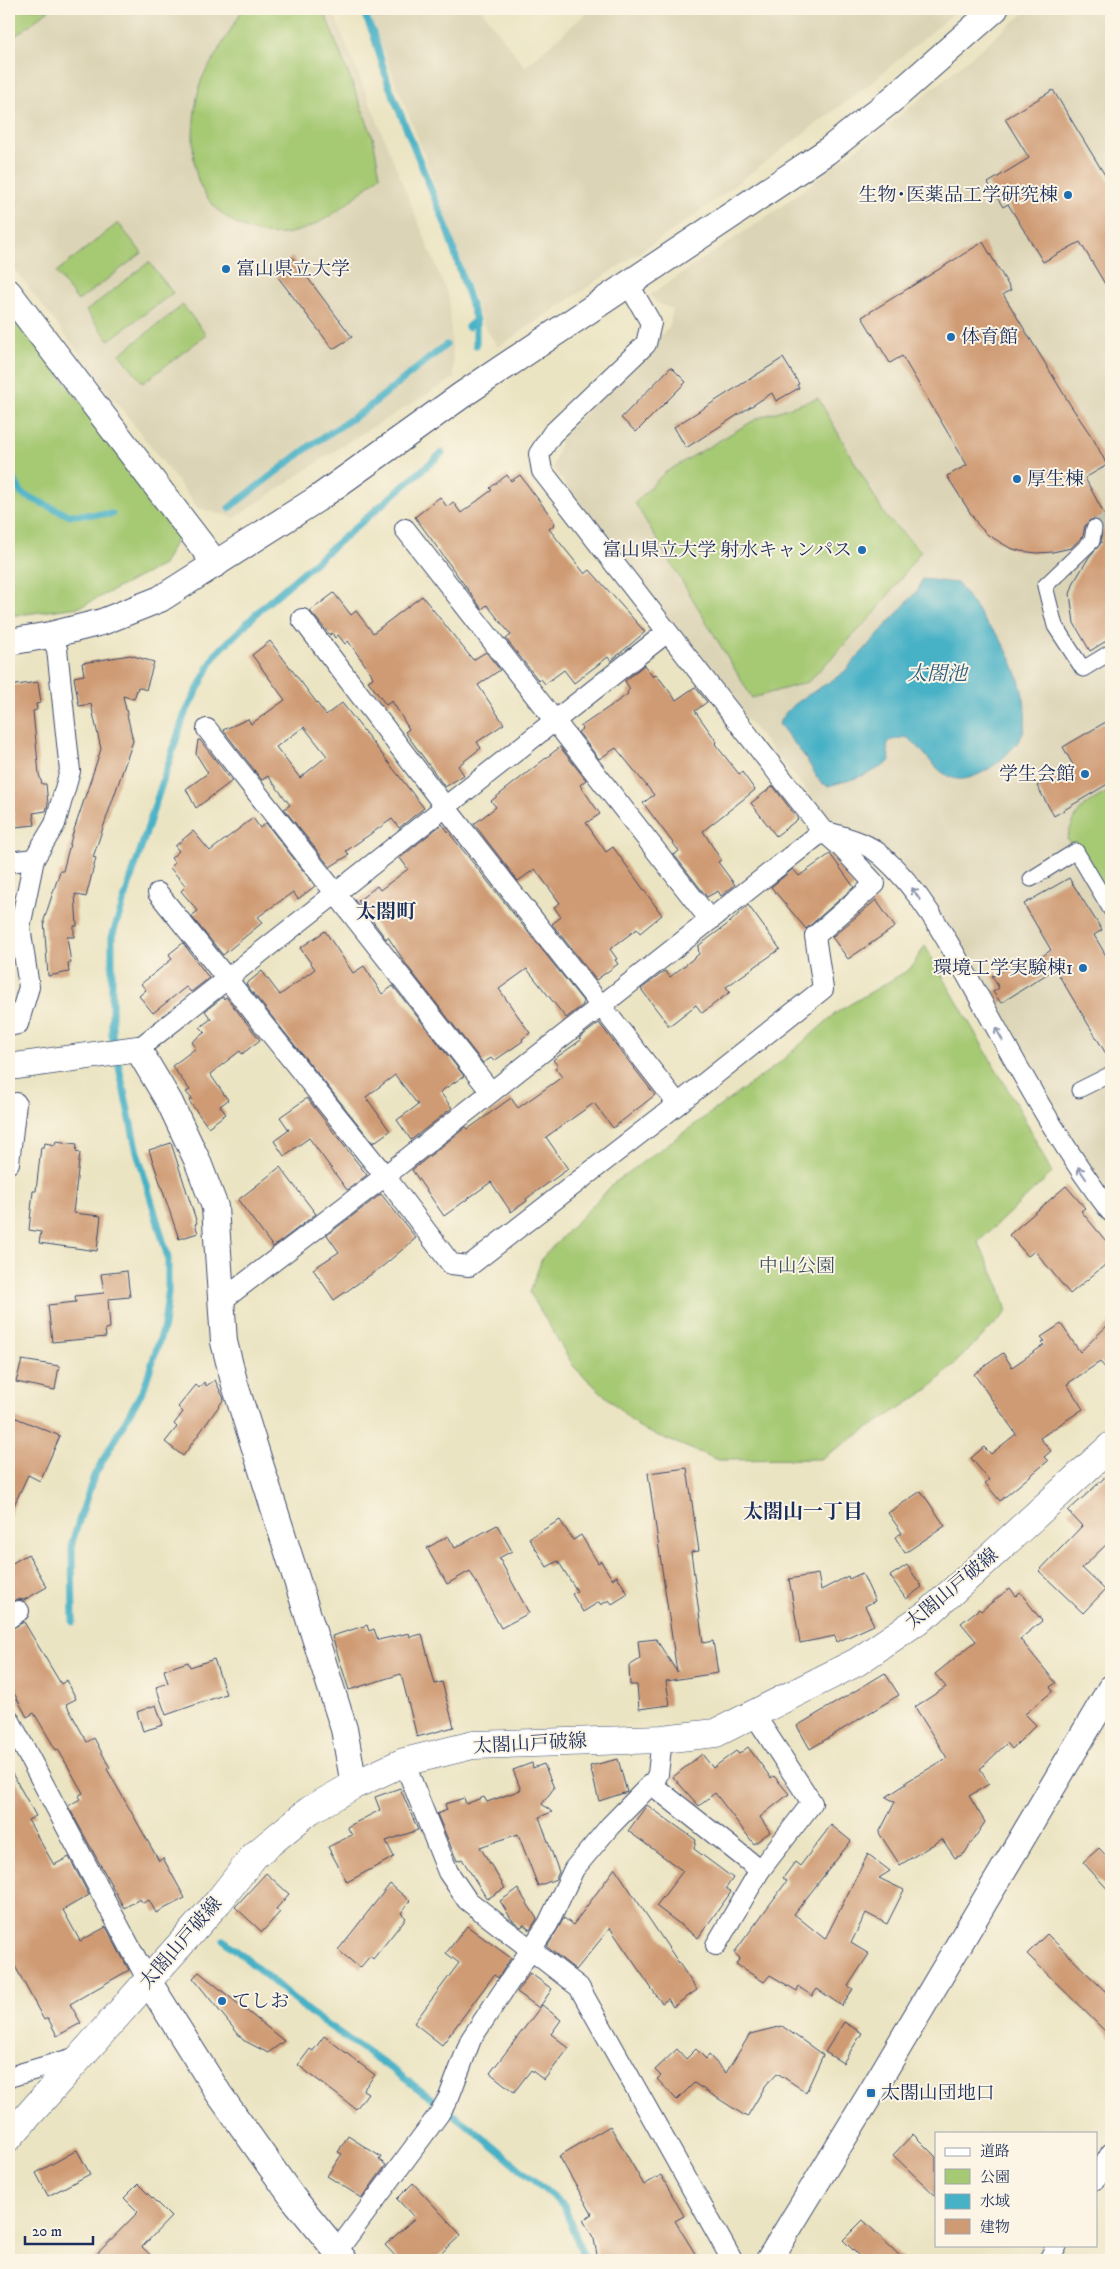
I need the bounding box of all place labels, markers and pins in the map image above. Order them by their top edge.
place label: 生物･医薬品工学研究棟 [858,184,1058,207]
marker: 生物･医薬品工学研究棟 [1062,189,1074,201]
place label: 富山県立大学 [236,258,350,281]
marker: 富山県立大学 [220,263,232,275]
place label: 体育館 [961,326,1018,349]
marker: 体育館 [945,331,957,343]
place label: 厚生棟 [1027,468,1084,491]
marker: 厚生棟 [1011,473,1023,485]
place label: 富山県立大学 射水キャンパス [602,539,852,562]
marker: 富山県立大学 射水キャンパス [856,544,868,556]
place label: 学生会館 [999,763,1075,786]
marker: 学生会館 [1079,768,1091,780]
place label: 環境工学実験棟1 [933,957,1073,980]
marker: 環境工学実験棟1 [1077,962,1089,974]
place label: てしお [232,1990,289,2013]
marker: てしお [216,1995,228,2007]
place label: 太閤山団地口 [881,2082,995,2105]
marker: 太閤山団地口 [865,2087,877,2099]

